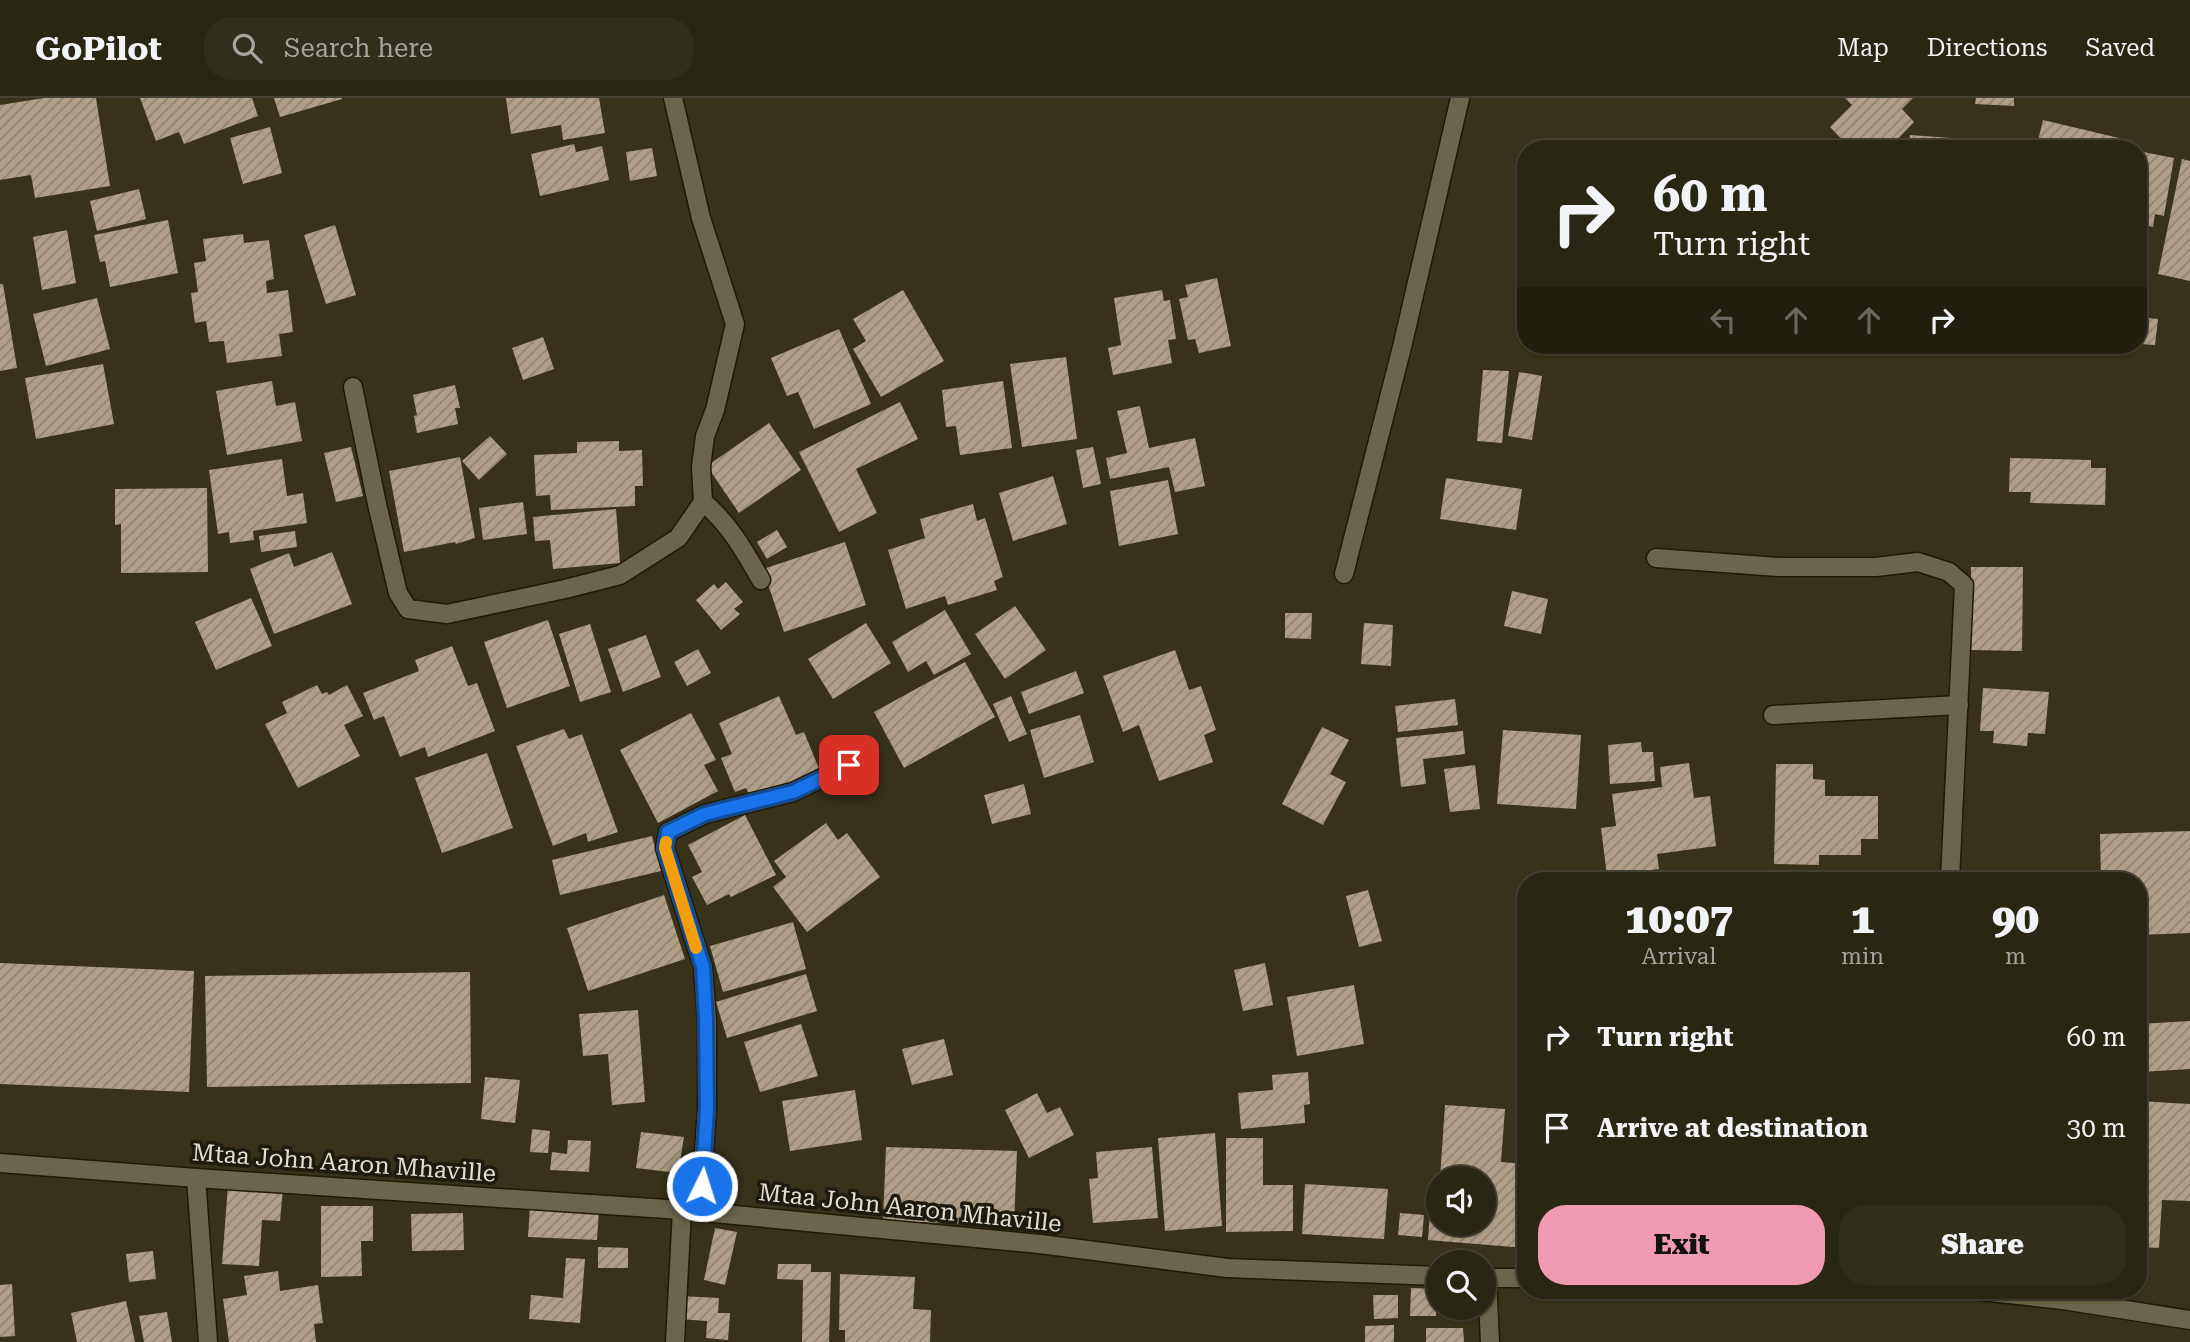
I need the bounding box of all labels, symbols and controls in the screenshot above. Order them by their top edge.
search box [204,17,694,80]
text: GoPilot [35,29,162,68]
icon: search [228,29,266,67]
text: Search here [284,33,433,63]
text: Map [1837,34,1889,62]
text: Directions [1927,34,2047,62]
text: Saved [2085,34,2155,62]
text: 60 m [1653,166,1768,223]
icon: right [1538,168,1629,259]
text: Turn right [1653,225,1810,263]
icon: left [1704,301,1742,339]
icon: ahead [1777,301,1815,339]
icon: ahead [1850,301,1888,339]
icon: right [1923,301,1961,339]
pin [819,735,879,795]
icon: arrive [830,746,868,784]
text: 10:07 [1625,894,1733,943]
text: 1 [1851,894,1874,943]
text: 90 [1992,894,2039,943]
text: Arrival [1642,943,1716,970]
text: min [1841,943,1884,970]
text: m [2005,943,2026,970]
icon: right [1538,1018,1576,1056]
text: Turn right [1597,1022,1733,1052]
text: 60 m [2067,1022,2126,1052]
icon: arrive [1538,1109,1576,1147]
text: Arrive at destination [1597,1113,1868,1143]
text: 30 m [2067,1113,2126,1143]
street label: Mtaa John Aaron Mhaville [191,1138,497,1188]
position arrow [665,1149,739,1223]
map controls [1426,1166,1496,1320]
button: sound [1426,1166,1496,1236]
street label: Mtaa John Aaron Mhaville [757,1178,1063,1238]
button: Exit [1538,1205,1825,1285]
button: Share [1839,1205,2126,1285]
button: search [1426,1250,1496,1320]

